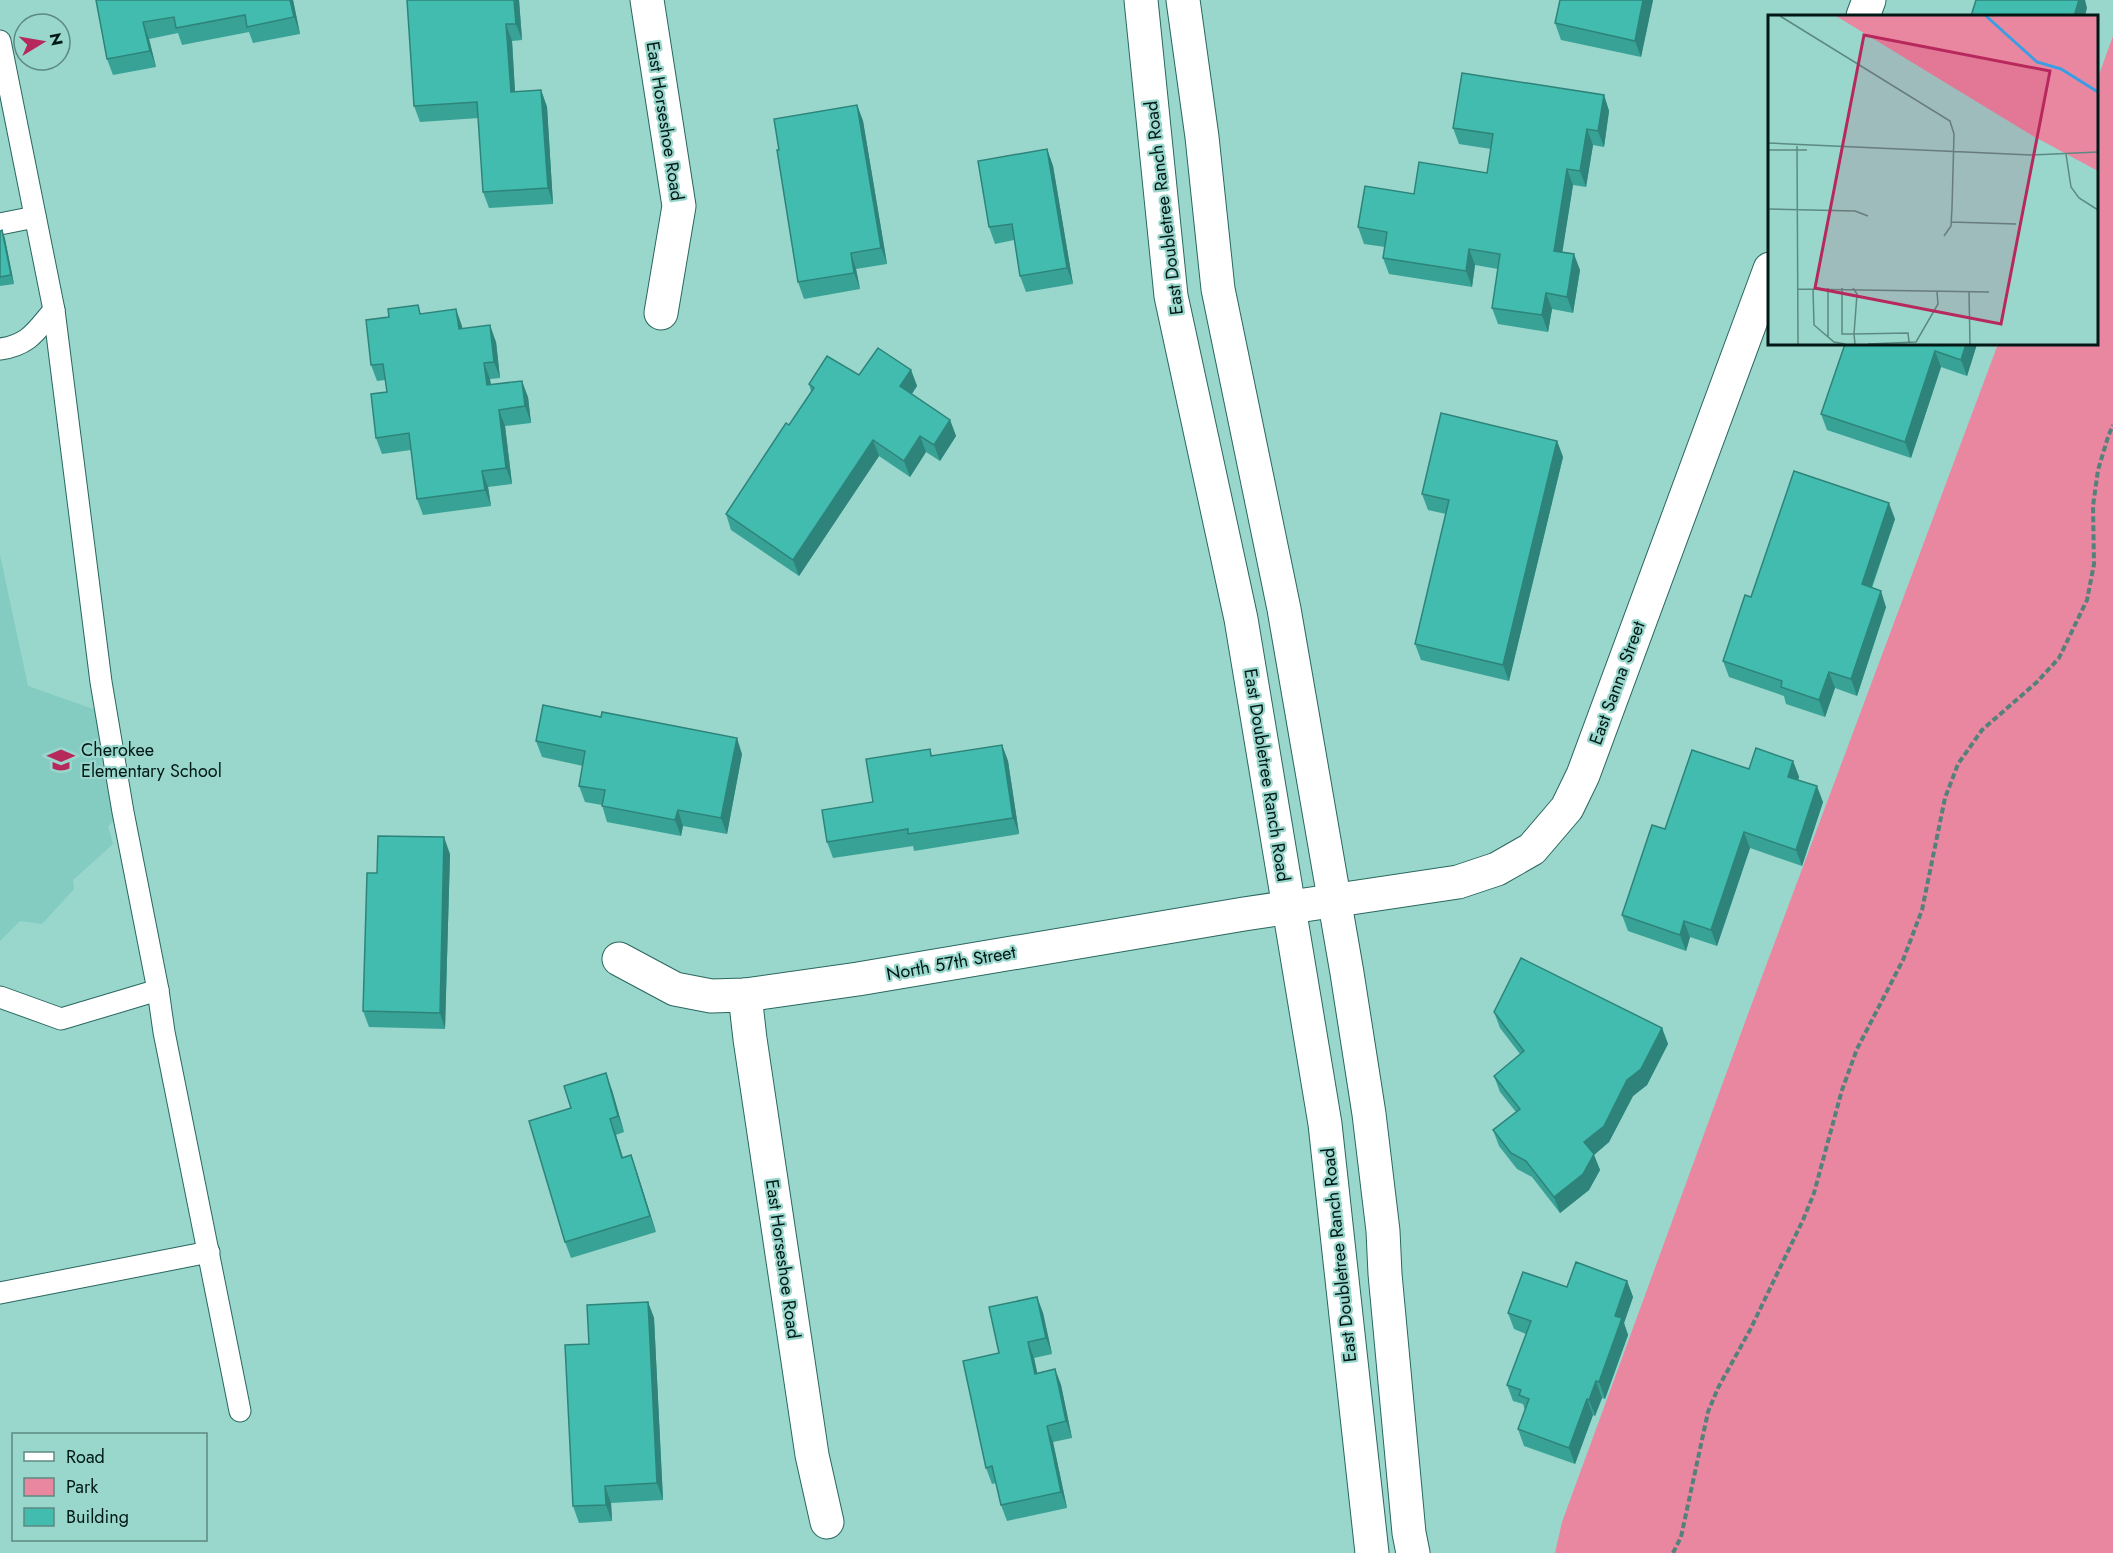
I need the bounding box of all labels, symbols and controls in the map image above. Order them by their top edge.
north arrow [12,12,72,72]
inset map [1768,15,2098,345]
text: N [44,31,69,48]
street label: East Horseshoe Road [640,39,690,203]
street label: East Doubletree Ranch Road [1138,100,1190,316]
street label: East Sanna Street [1583,617,1652,749]
street label: East Doubletree Ranch Road [1237,667,1297,883]
place label: Cherokee Elementary School [81,737,222,784]
school or university icon: Cherokee Elementary School [46,745,76,775]
street label: North 57th Street [884,939,1018,987]
street label: East Doubletree Ranch Road [1315,1147,1363,1363]
street label: East Horseshoe Road [759,1177,807,1341]
legend [12,1433,207,1541]
text: Road [66,1444,105,1470]
text: Park [66,1474,98,1500]
text: Building [66,1504,129,1530]

